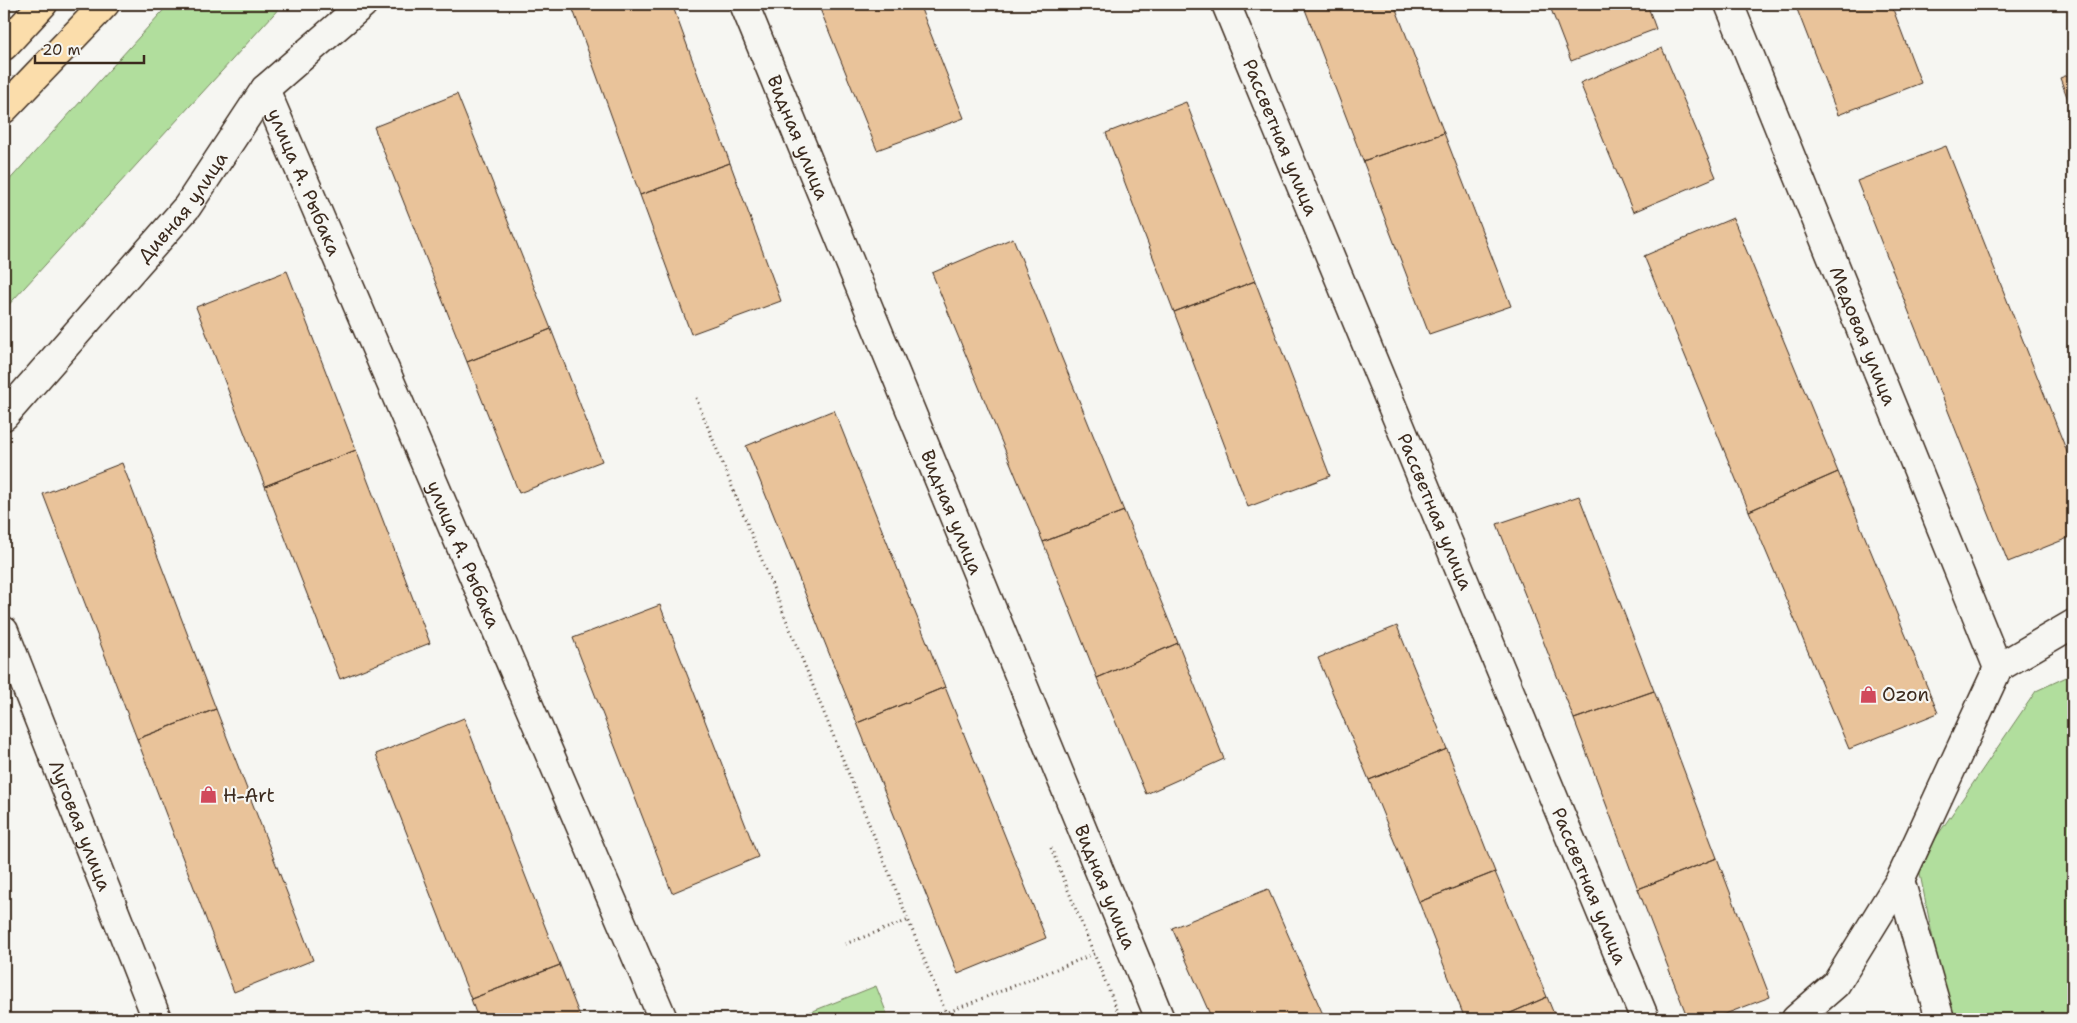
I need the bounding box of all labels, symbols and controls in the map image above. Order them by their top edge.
scale bar [35,32,144,64]
text: 20 m [42,40,81,60]
street label: Рассветная улица [1237,55,1324,220]
street label: Видная улица [761,71,835,204]
street label: улица А. Рыбака [262,104,347,260]
street label: Дивная улица [132,147,233,268]
street label: Медовая улица [1824,263,1902,409]
street label: Рассветная улица [1392,430,1479,594]
street label: Видная улица [915,446,989,578]
street label: улица А. Рыбака [421,477,506,632]
place label: Ozon [1882,682,1929,707]
shop icon: Ozon [1858,684,1878,704]
street label: Луговая улица [43,757,117,895]
place label: H-Art [223,783,275,808]
shop icon: H-Art [199,785,219,805]
street label: Рассветная улица [1546,804,1633,968]
street label: Видная улица [1069,821,1142,953]

